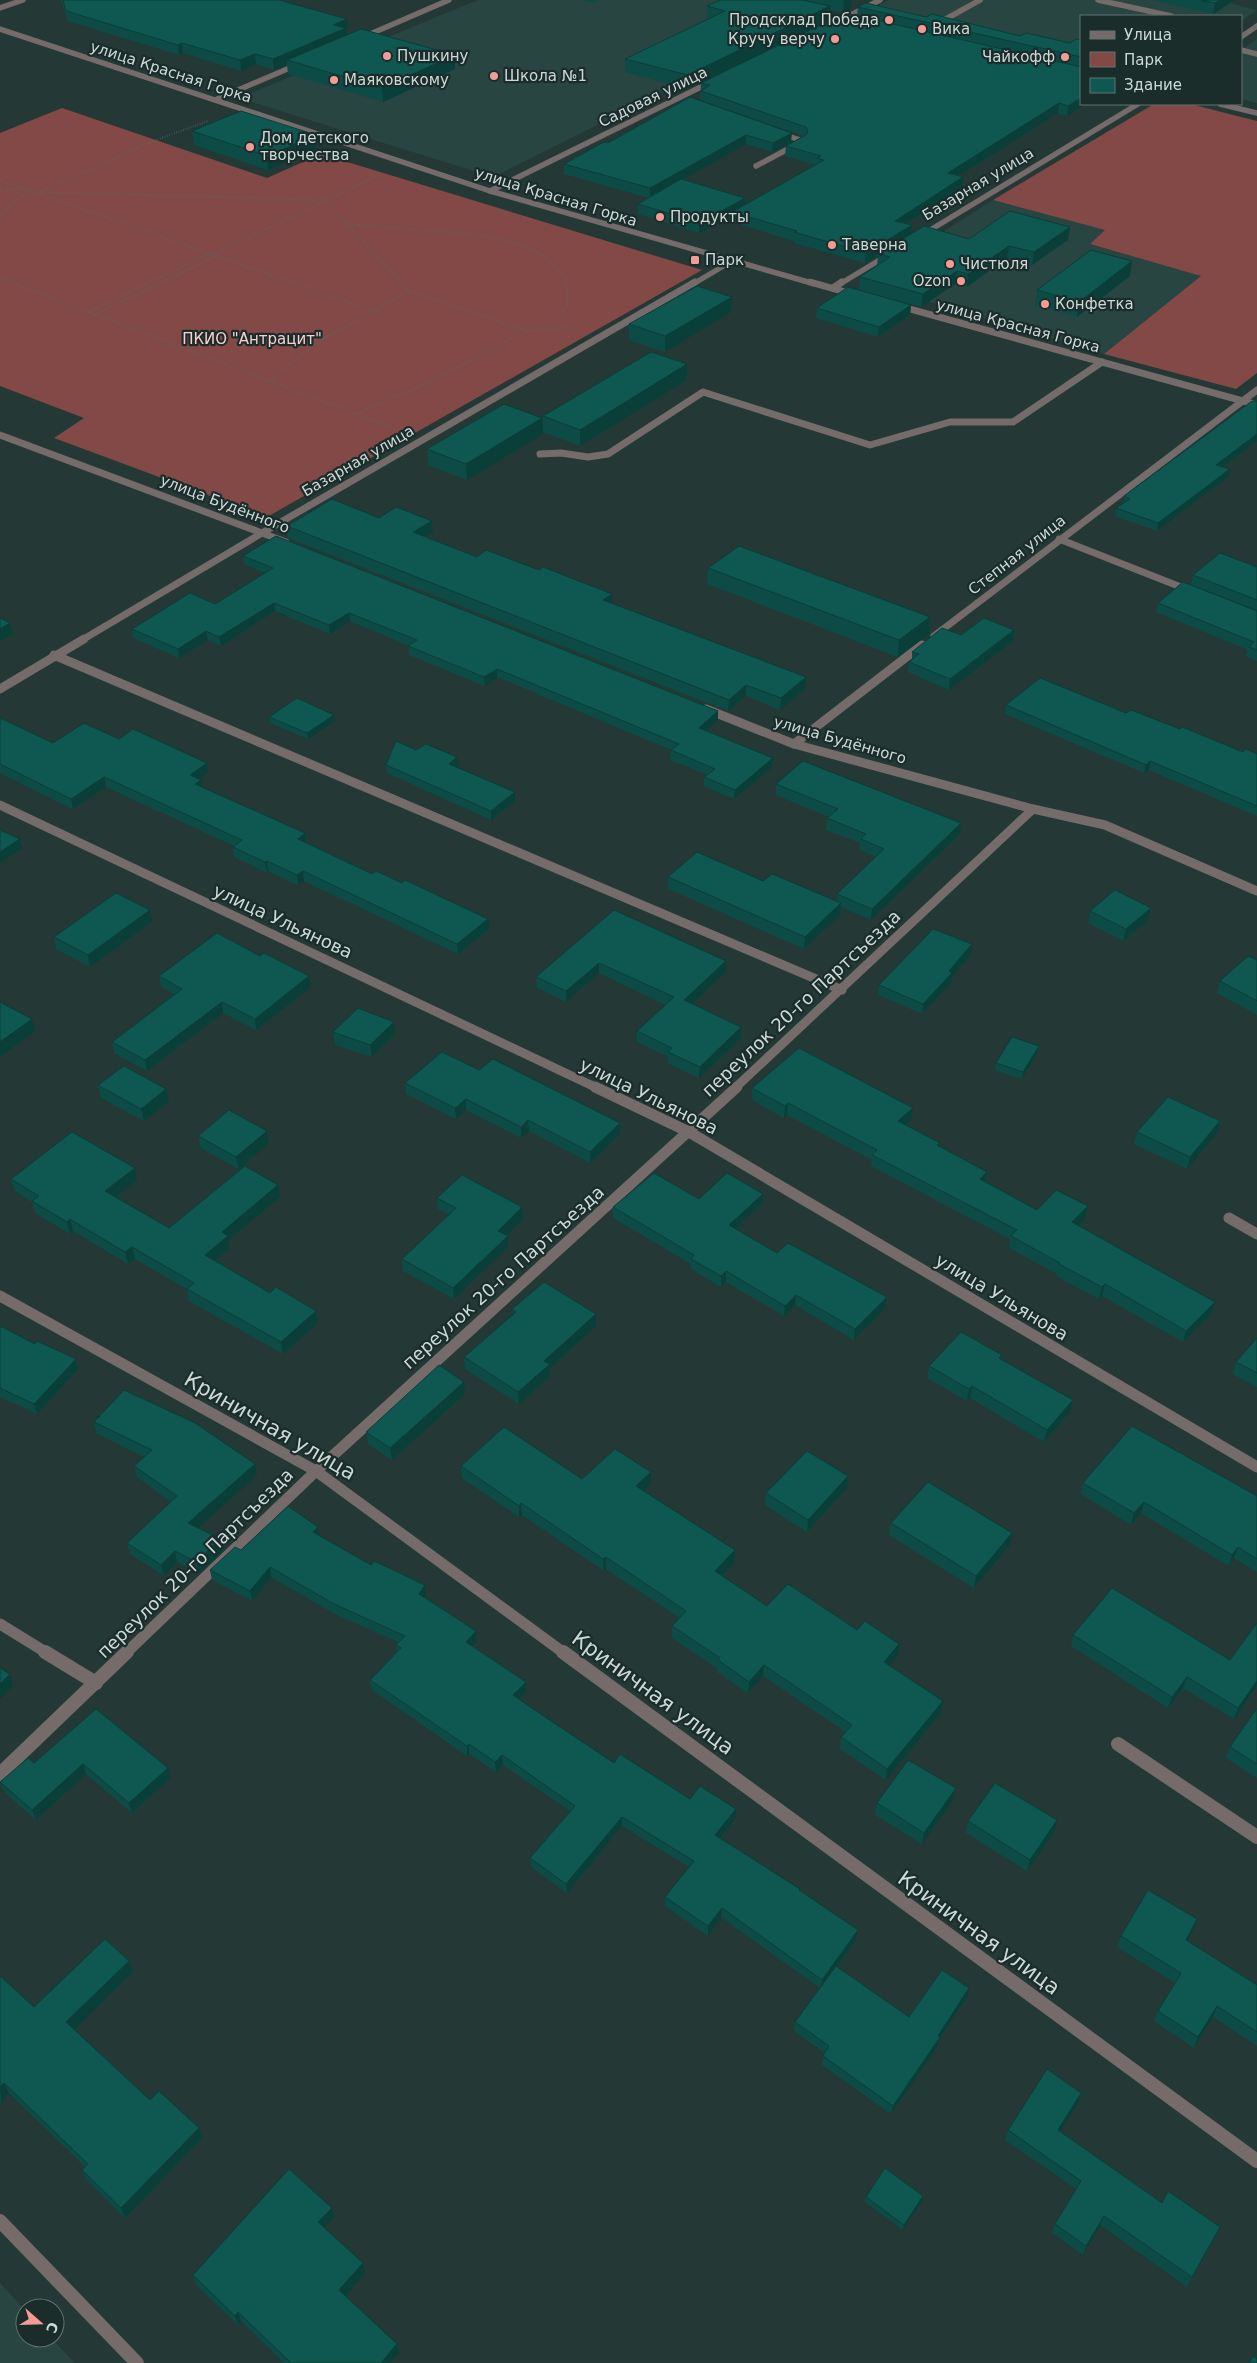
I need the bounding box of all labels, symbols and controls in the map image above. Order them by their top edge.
place label: Продсклад Победа [729,11,879,29]
marker: Продсклад Победа [883,14,895,26]
legend [1080,15,1242,105]
place label: Вика [932,20,970,38]
marker: Вика [916,23,928,35]
text: Улица [1124,26,1172,44]
place label: Кручу верчу [728,30,825,48]
marker: Кручу верчу [829,33,841,45]
street label: улица Красная Горка [88,37,254,107]
place label: Пушкину [397,47,468,65]
place label: Чайкофф [982,48,1055,66]
marker: Пушкину [381,50,393,62]
marker: Чайкофф [1059,51,1071,63]
text: Парк [1124,51,1163,69]
street label: Садовая улица [596,63,710,131]
place label: Школа №1 [504,67,587,85]
marker: Школа №1 [488,70,500,82]
place label: Маяковскому [344,71,449,89]
marker: Маяковскому [328,74,340,86]
text: Здание [1124,76,1182,94]
place label: Дом детского творчества [260,129,369,164]
marker: Дом детского творчества [244,141,256,153]
street label: Базарная улица [919,144,1037,224]
street label: улица Красная Горка [473,164,639,230]
place label: Продукты [670,208,749,226]
marker: Продукты [654,211,666,223]
place label: Таверна [841,236,907,254]
marker: Таверна [826,239,838,251]
place label: Парк [705,251,744,269]
marker: Парк [689,254,701,266]
place label: Чистюля [960,255,1028,273]
marker: Чистюля [944,258,956,270]
place label: Ozon [913,272,951,290]
marker: Ozon [955,275,967,287]
street label: улица Красная Горка [934,295,1102,357]
place label: Конфетка [1055,295,1134,313]
marker: Конфетка [1039,298,1051,310]
park label: ПКИО "Антрацит" [182,330,322,348]
street label: Базарная улица [299,422,417,500]
street label: улица Будённого [158,471,292,537]
street label: Степная улица [965,511,1069,599]
street label: улица Будённого [772,712,908,768]
street label: улица Ульянова [210,880,356,962]
street label: переулок 20-го Партсъезда [697,905,905,1101]
street label: улица Ульянова [576,1053,722,1139]
street label: переулок 20-го Партсъезда [398,1181,608,1373]
street label: улица Ульянова [932,1249,1072,1345]
street label: Криничная улица [180,1367,360,1485]
street label: переулок 20-го Партсъезда [93,1464,297,1662]
street label: Криничная улица [567,1626,739,1760]
street label: Криничная улица [893,1866,1065,2000]
north arrow [15,2298,65,2348]
text: С [43,2320,61,2335]

